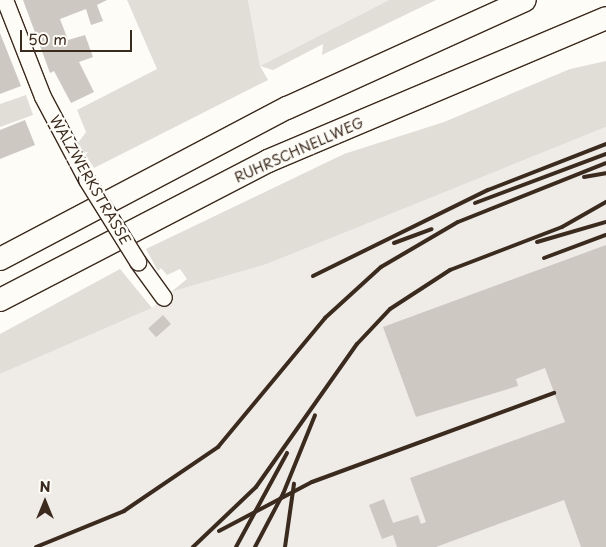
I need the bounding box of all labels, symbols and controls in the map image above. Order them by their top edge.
scale bar [22,20,135,52]
text: 50 m [28,27,67,50]
street label: WALZWERKSTRASSE [46,112,134,248]
street label: RUHRSCHNELLWEG [232,114,366,186]
text: N [39,476,51,497]
north arrow [20,477,70,527]

